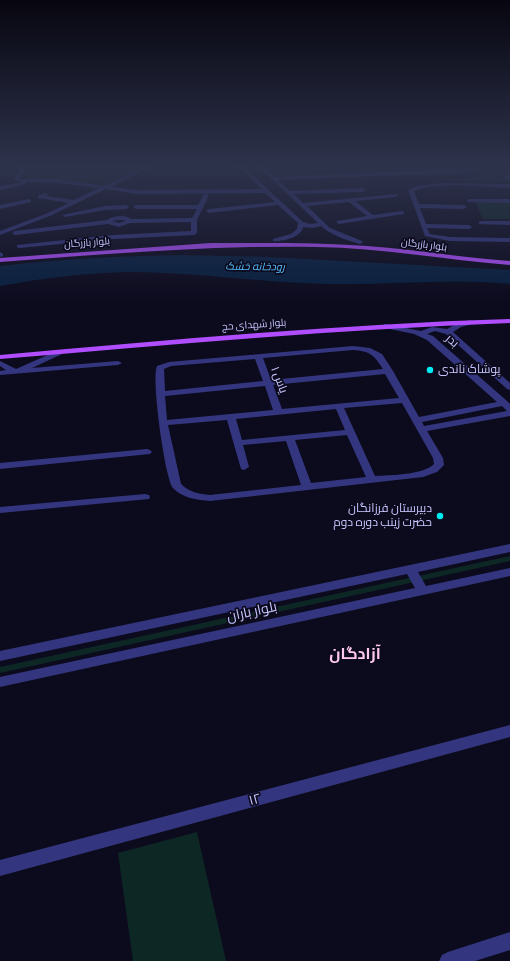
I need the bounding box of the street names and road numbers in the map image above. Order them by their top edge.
street label: بلوار بازرگان [64,235,110,251]
street label: بلوار بازرگان [400,236,448,254]
street label: بلوار شهدای حج [221,317,287,333]
street label: بدر [442,331,462,351]
street label: یاس ۱ [267,365,291,395]
street label: بلوار باران [225,598,279,626]
street label: ۱۲ [247,790,263,810]

